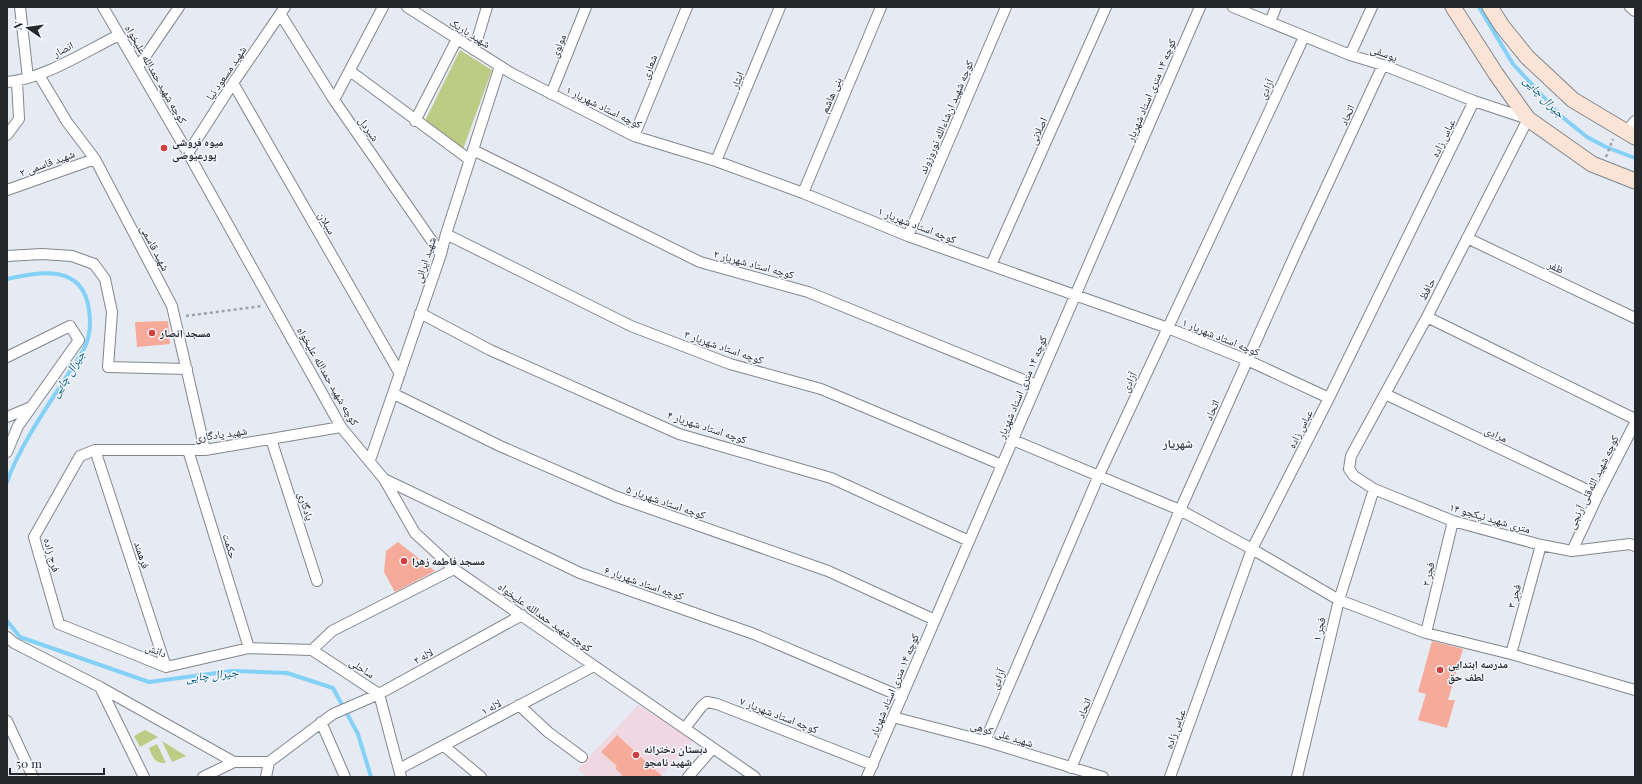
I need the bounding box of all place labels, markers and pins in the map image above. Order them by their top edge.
place label: میوه فروشی پورعیوضی [172,134,224,163]
marker: میوه فروشی پورعیوضی [159,143,169,153]
place label: مسجد انصار [159,325,211,340]
marker: مسجد انصار [147,328,157,338]
place label: مسجد فاطمه زهرا [412,553,485,568]
marker: مسجد فاطمه زهرا [399,556,409,566]
place label: مدرسه ابتدایی لطف حق [1448,656,1508,685]
marker: مدرسه ابتدایی لطف حق [1435,665,1445,675]
place label: دبستان دخترانه شهید نامجو [644,741,708,769]
marker: دبستان دخترانه شهید نامجو [631,750,641,760]

